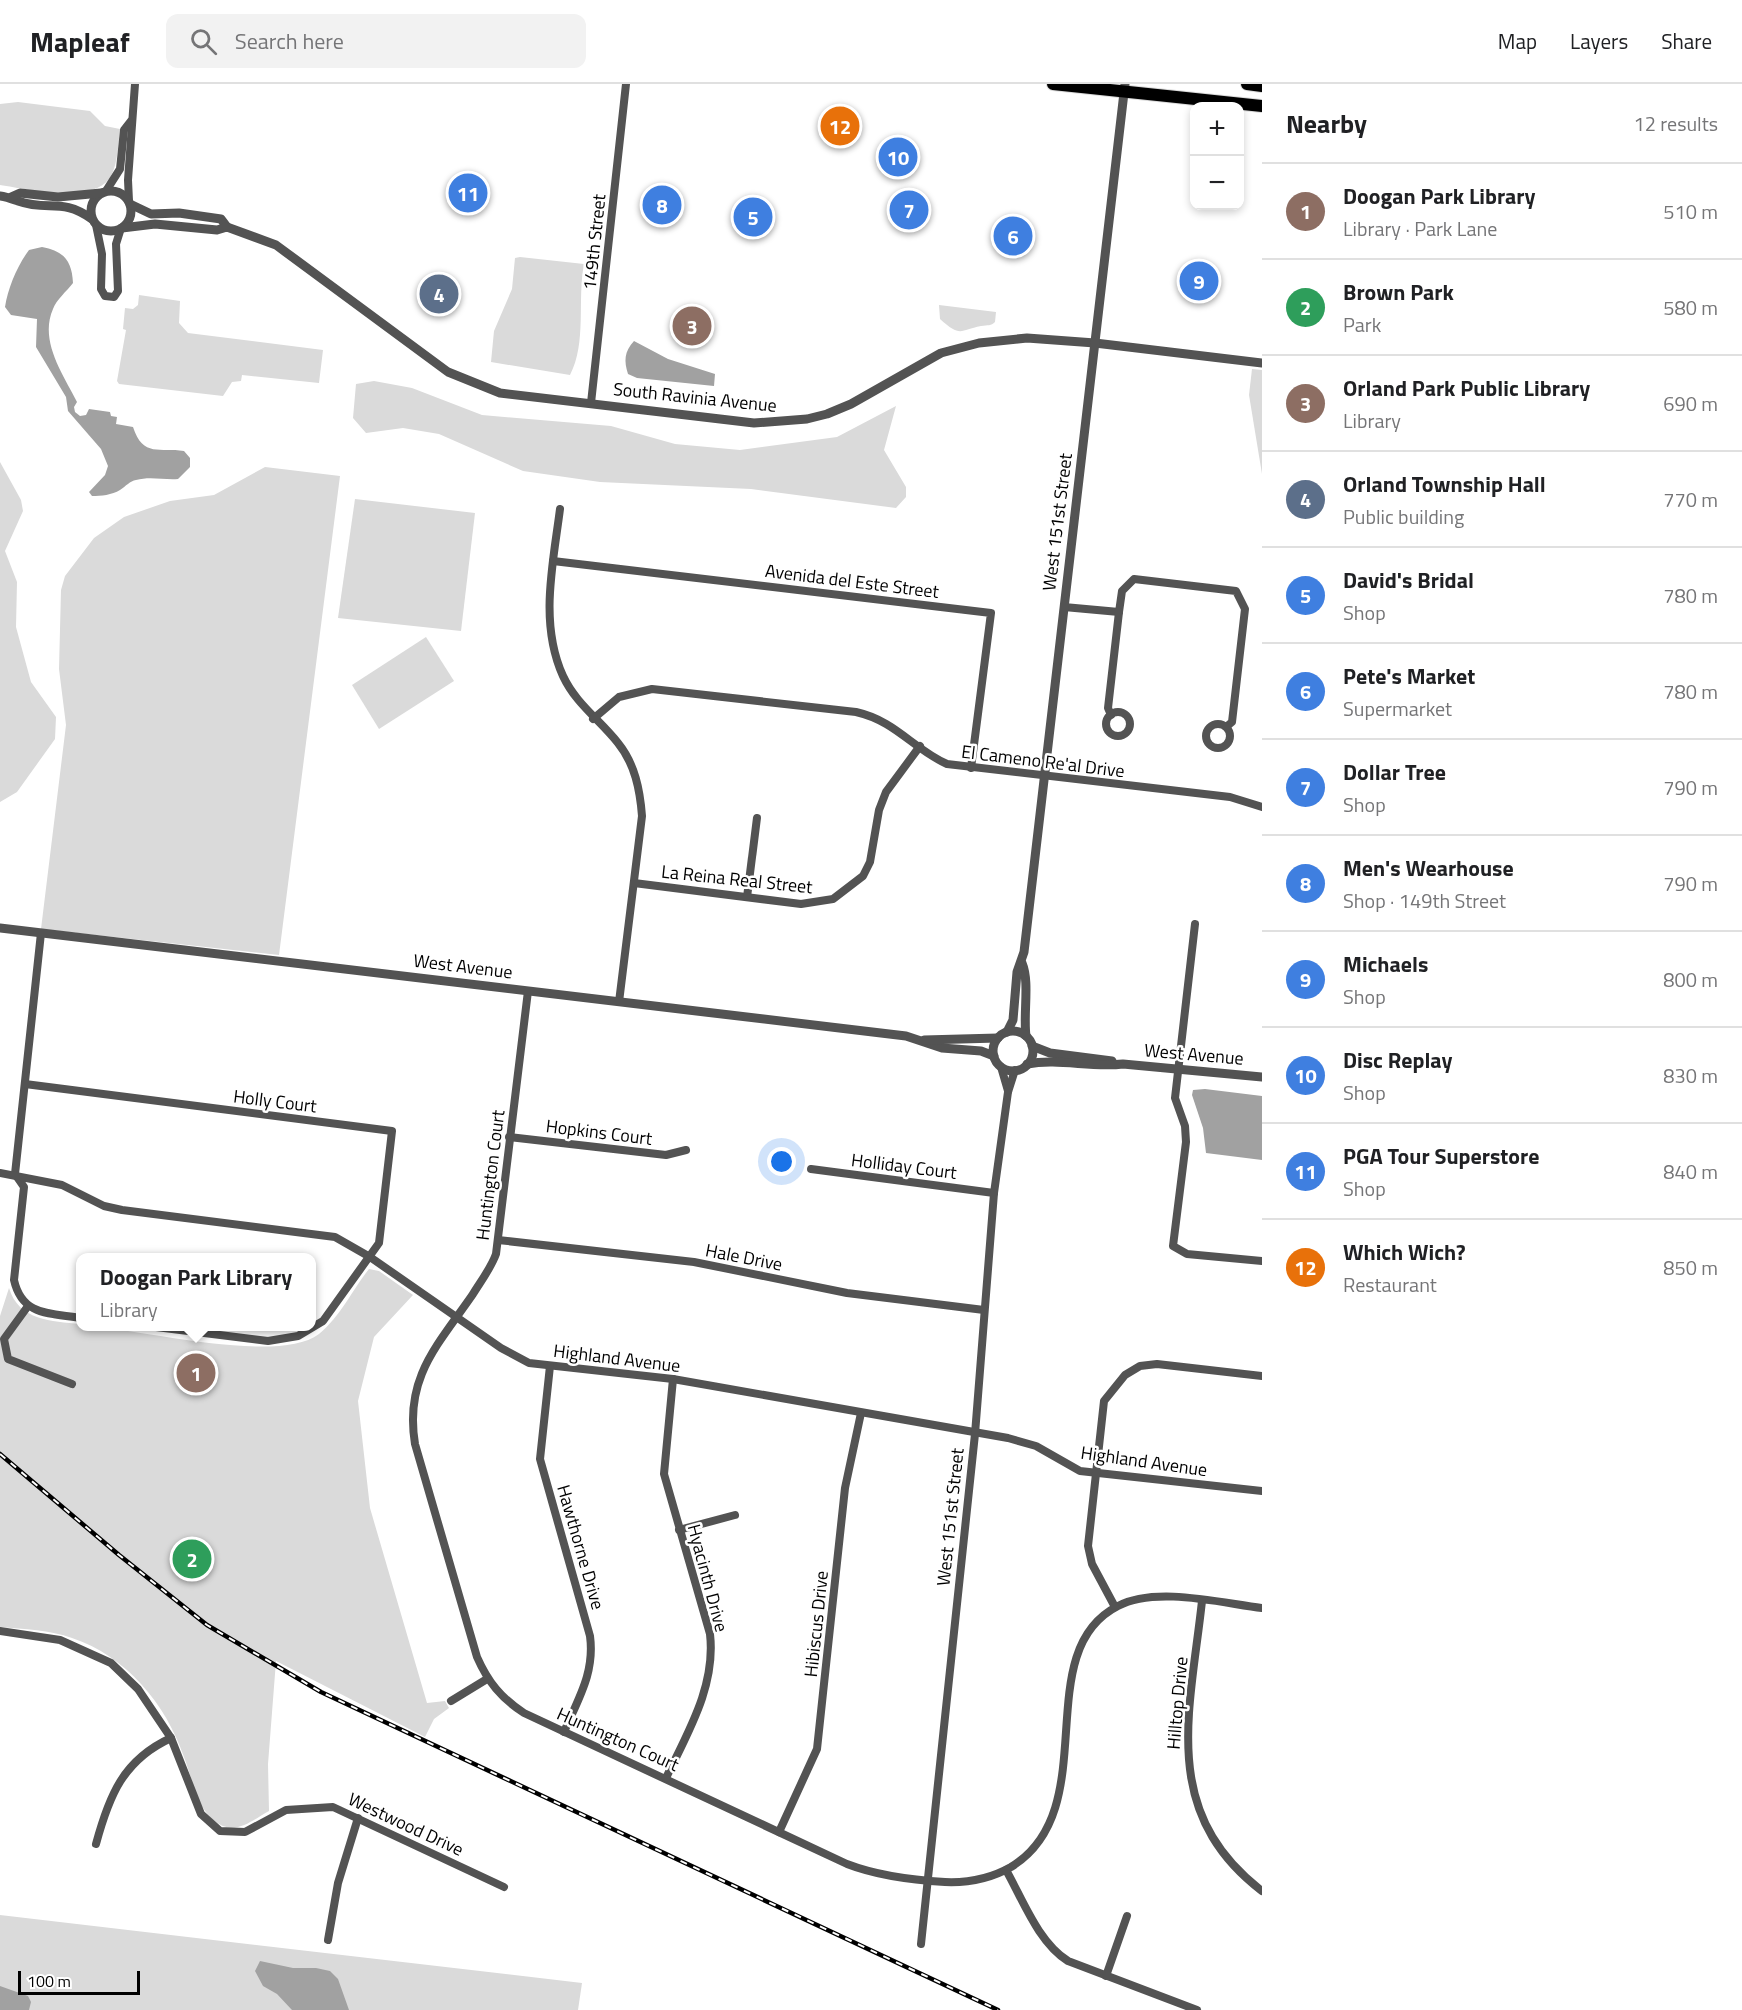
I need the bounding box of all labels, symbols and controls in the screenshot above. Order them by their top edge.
search box [166,14,586,68]
text: Mapleaf [30,20,130,63]
text: Search here [235,24,344,58]
icon: search [187,25,220,58]
text: Map [1498,25,1537,57]
text: Layers [1570,25,1628,57]
text: Share [1661,25,1712,57]
map controls [1190,102,1244,210]
button: + [1190,102,1244,156]
pin: 12 [820,104,860,148]
text: Nearby [1286,104,1367,143]
text: 12 results [1634,108,1718,139]
pin: 10 [878,134,918,180]
button: − [1190,156,1244,210]
pin: 11 [448,170,488,216]
text: Doogan Park Library [1343,179,1536,213]
pin: 8 [642,182,682,228]
pin: 7 [890,188,928,232]
street label: 149th Street [576,192,613,291]
pin: 5 [734,194,772,240]
text: 1 [1300,196,1311,227]
text: 510 m [1663,196,1718,227]
text: Library · Park Lane [1343,213,1497,244]
pin: 6 [994,214,1032,258]
pin: 9 [1180,258,1218,304]
pin: 4 [420,272,458,316]
text: Brown Park [1343,275,1454,309]
text: 2 [1300,292,1311,323]
text: 580 m [1663,292,1718,323]
pin: 3 [672,304,712,348]
text: Park [1343,309,1381,340]
text: Orland Park Public Library [1343,371,1590,405]
street label: South Ravinia Avenue [612,375,778,419]
text: 3 [1300,388,1311,419]
text: 690 m [1663,388,1718,419]
text: Library [1343,405,1401,436]
street label: West 151st Street [1035,451,1079,592]
text: Orland Township Hall [1343,467,1546,501]
text: 4 [1300,484,1311,515]
text: 770 m [1663,484,1718,515]
text: Public building [1343,501,1464,532]
street label: Avenida del Este Street [764,557,941,605]
text: David's Bridal [1343,563,1474,597]
text: 5 [1300,580,1311,611]
text: 780 m [1663,580,1718,611]
text: Shop [1343,597,1386,628]
text: Pete's Market [1343,659,1475,693]
text: 6 [1300,676,1311,707]
text: 780 m [1663,676,1718,707]
text: Supermarket [1343,693,1452,724]
street label: El Cameno Re'al Drive [960,738,1126,784]
text: Dollar Tree [1343,755,1446,789]
text: 7 [1300,772,1311,803]
text: 790 m [1663,772,1718,803]
text: Shop [1343,789,1386,820]
text: Men's Wearhouse [1343,851,1514,885]
street label: La Reina Real Street [660,858,815,900]
text: 8 [1300,868,1311,899]
text: 790 m [1663,868,1718,899]
text: Shop · 149th Street [1343,885,1506,916]
street label: West Avenue [412,947,514,985]
text: Michaels [1343,947,1428,981]
text: 9 [1300,964,1311,995]
text: 800 m [1663,964,1718,995]
text: Shop [1343,981,1386,1012]
street label: West Avenue [1143,1036,1245,1072]
text: Disc Replay [1343,1043,1452,1077]
text: 10 [1294,1060,1317,1091]
text: 830 m [1663,1060,1718,1091]
text: Shop [1343,1077,1386,1108]
street label: Holly Court [232,1082,319,1120]
street label: Huntington Court [469,1108,511,1242]
street label: Hopkins Court [544,1112,654,1152]
text: PGA Tour Superstore [1343,1139,1539,1173]
street label: Holliday Court [850,1146,959,1186]
your location [767,1147,796,1176]
text: 11 [1294,1156,1317,1187]
text: 840 m [1663,1156,1718,1187]
text: Shop [1343,1173,1386,1204]
text: Which Wich? [1343,1235,1466,1269]
street label: Hale Drive [703,1236,785,1278]
text: 12 [1294,1252,1317,1283]
text: 850 m [1663,1252,1718,1283]
popup [76,1253,316,1331]
text: Doogan Park Library [100,1260,292,1294]
text: Restaurant [1343,1269,1437,1300]
text: Library [100,1294,158,1325]
street label: Highland Avenue [552,1337,682,1379]
pin: 1 [176,1350,216,1396]
street label: Highland Avenue [1079,1439,1209,1483]
street label: West 151st Street [929,1446,971,1587]
street label: Hawthorne Drive [550,1481,612,1613]
street label: Hyacinth Drive [681,1521,735,1635]
pin: 2 [172,1536,212,1582]
street label: Hibiscus Drive [797,1569,835,1679]
street label: Hilltop Drive [1159,1655,1195,1751]
street label: Huntington Court [553,1700,684,1778]
street label: Westwood Drive [344,1785,468,1863]
scale bar [18,1968,140,1996]
text: 100 m [27,1969,71,1993]

